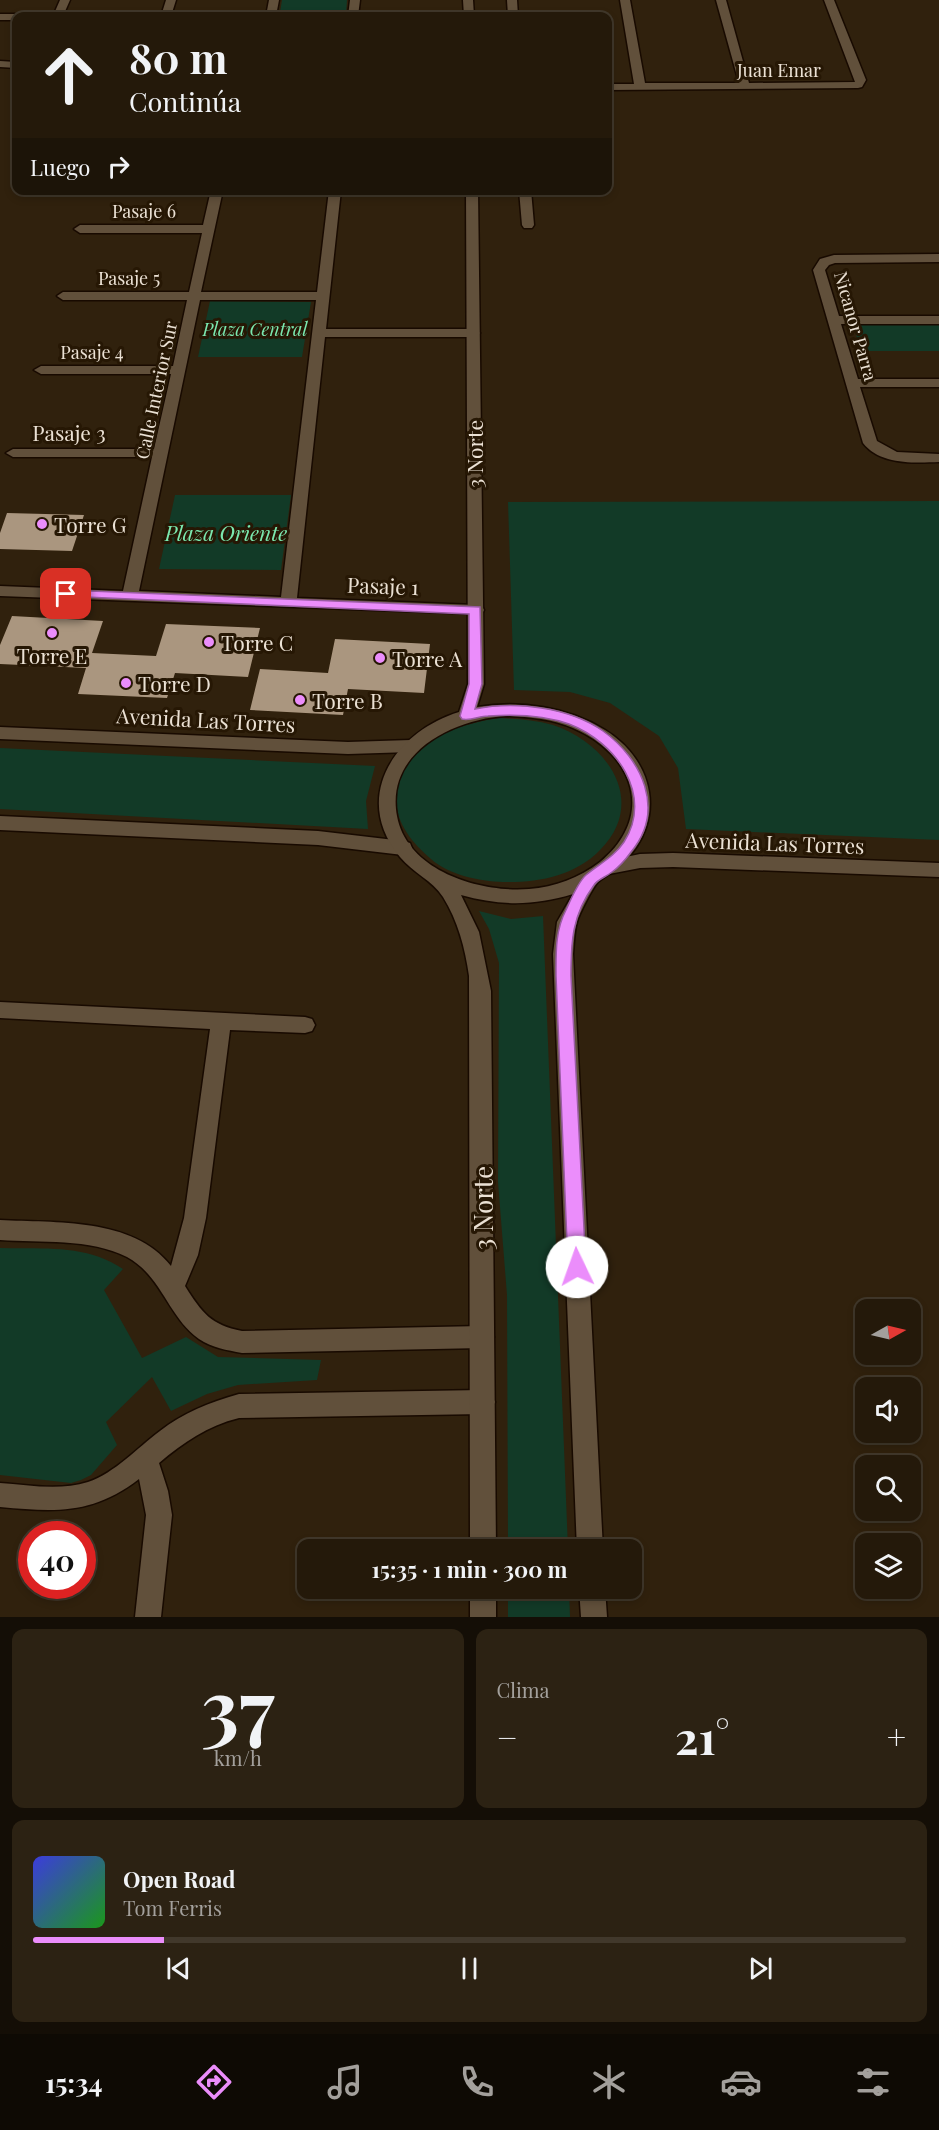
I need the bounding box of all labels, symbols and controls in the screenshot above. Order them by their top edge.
text: 80 m [129,29,227,85]
icon: ahead [30,36,108,114]
street label: Juan Emar [736,58,821,82]
text: Continúa [129,83,241,119]
icon: right [102,150,135,183]
text: Luego [30,152,90,182]
street label: Pasaje 6 [112,199,176,223]
street label: Pasaje 5 [98,266,160,290]
street label: Nicanor Parra [829,269,883,383]
park label: Plaza Central [202,317,308,341]
street label: Calle Interior Sur [130,319,182,461]
street label: Pasaje 4 [60,340,124,364]
street label: Pasaje 3 [32,418,106,446]
street label: 3 Norte [460,420,488,488]
place label: Torre G [54,510,127,538]
marker: Torre G [35,517,49,531]
park label: Plaza Oriente [164,518,287,546]
pin [40,568,91,619]
street label: Pasaje 1 [347,570,420,600]
icon: arrive [49,577,82,610]
marker: Torre E [45,626,59,640]
place label: Torre C [221,628,293,656]
marker: Torre C [202,635,216,649]
place label: Torre E [17,641,87,669]
place label: Torre A [392,644,463,672]
marker: Torre A [373,651,387,665]
place label: Torre D [138,669,211,697]
marker: Torre D [119,676,133,690]
place label: Torre B [312,686,383,714]
marker: Torre B [293,693,307,707]
street label: Avenida Las Torres [115,700,296,738]
street label: Avenida Las Torres [684,825,865,859]
street label: 3 Norte [465,1166,500,1250]
position arrow [545,1235,609,1299]
north arrow [855,1299,921,1365]
map controls [855,1299,921,1599]
button: sound [855,1377,921,1443]
button: search [855,1455,921,1521]
speed limit sign: 40 [18,1521,96,1599]
button: layers [855,1533,921,1599]
text: 15:35 · 1 min · 300 m [372,1554,567,1584]
text: 37 [201,1653,275,1757]
text: Clima [497,1676,550,1703]
text: 21° [675,1706,730,1766]
text: − [497,1714,518,1758]
text: + [887,1714,906,1758]
text: km/h [214,1744,262,1771]
text: Open Road [123,1864,235,1894]
text: Tom Ferris [123,1894,222,1921]
icon: previous [162,1952,195,1985]
icon: pause [453,1952,486,1985]
icon: next [744,1952,777,1985]
icon: directions [193,2061,235,2103]
icon: music [324,2061,366,2103]
icon: phone [456,2061,498,2103]
icon: climate [588,2061,630,2103]
icon: car [720,2061,762,2103]
icon: filters [852,2061,894,2103]
text: 15:34 [45,2064,103,2100]

